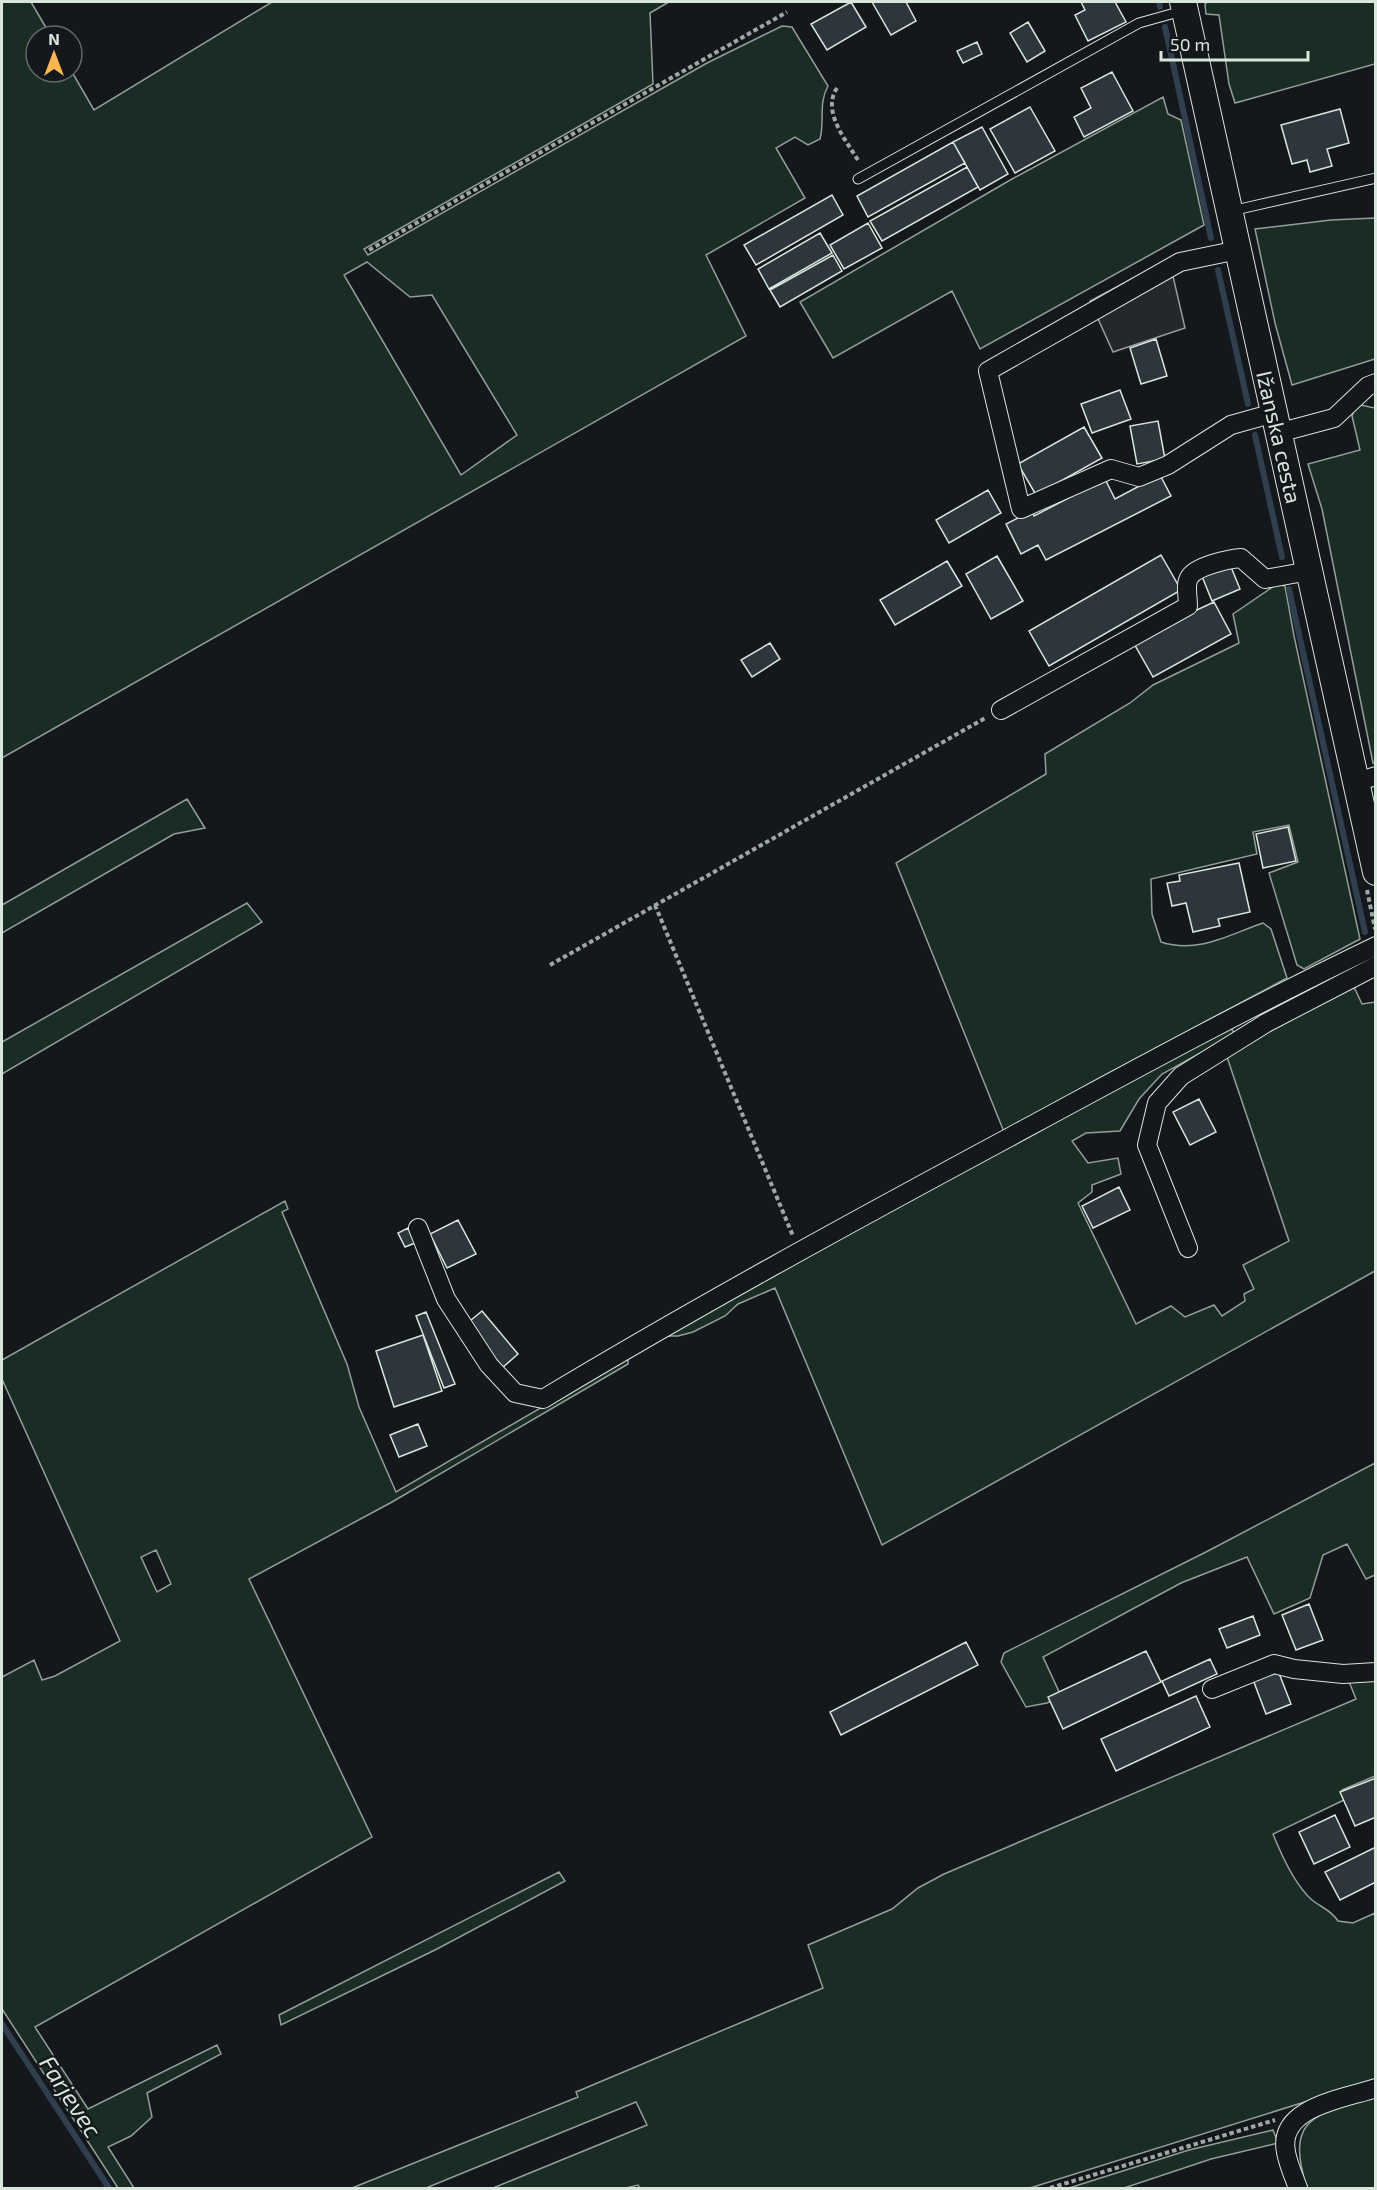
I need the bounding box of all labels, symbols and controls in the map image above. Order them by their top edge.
north arrow [24,24,84,84]
scale bar [1161,24,1308,62]
text: N [48,29,60,48]
text: 50 m [1170,33,1210,55]
street label: Ižanska cesta [1252,368,1308,506]
water label: Farjevec [34,2050,109,2143]

